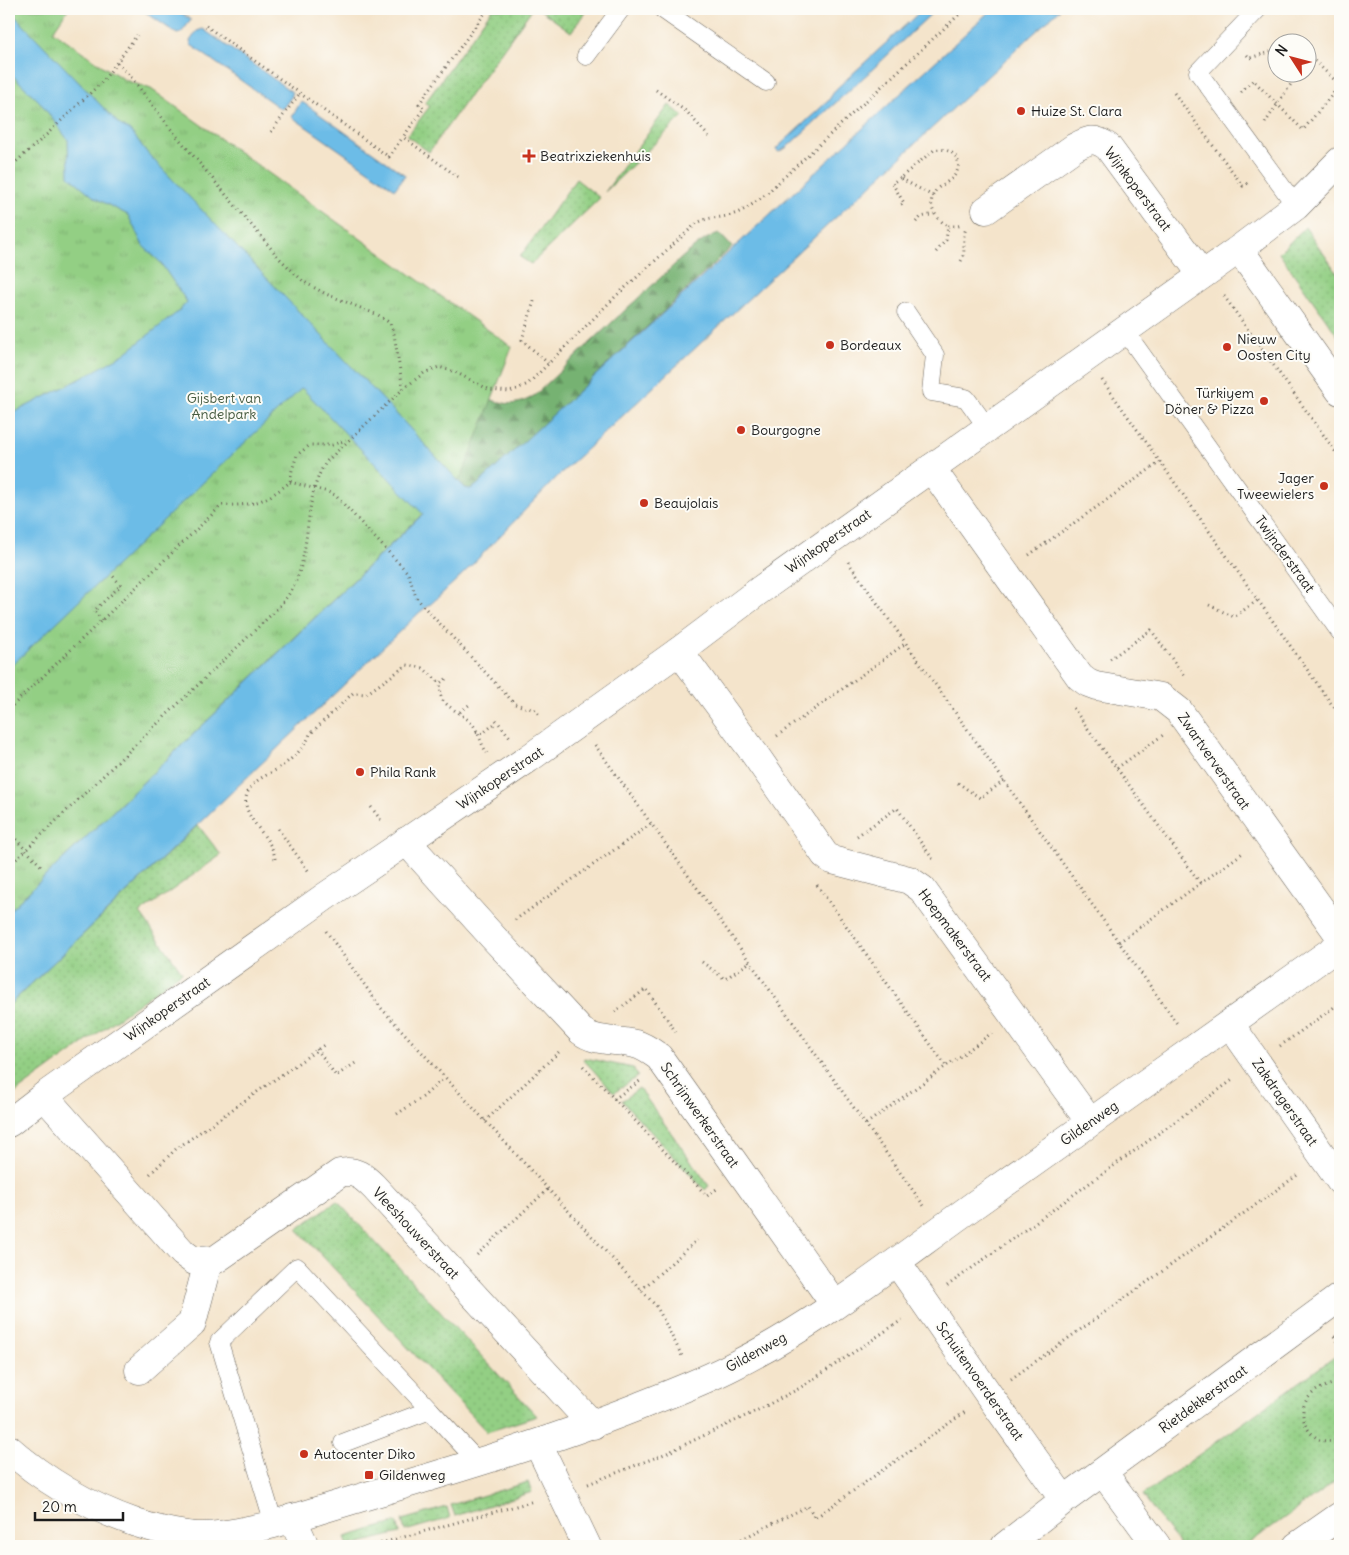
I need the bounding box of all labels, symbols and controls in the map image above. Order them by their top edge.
north arrow [1266,32,1316,82]
text: N [1271,41,1292,60]
place label: Huize St. Clara [1031,102,1122,120]
marker: Huize St. Clara [1015,105,1027,117]
street label: Wijnkoperstraat [1101,143,1176,235]
place label: Beatrixziekenhuis [540,147,651,165]
marker: Beatrixziekenhuis [522,149,536,163]
place label: Nieuw Oosten City [1237,330,1311,364]
place label: Bordeaux [840,336,901,354]
marker: Bordeaux [824,339,836,351]
marker: Nieuw Oosten City [1221,341,1233,353]
place label: Türkiyem Döner & Pizza [1165,384,1254,418]
park label: Gijsbert van Andelpark [187,389,261,423]
marker: Türkiyem Döner & Pizza [1258,395,1270,407]
place label: Bourgogne [751,421,821,439]
marker: Bourgogne [735,424,747,436]
place label: Jager Tweewielers [1237,469,1314,503]
marker: Jager Tweewielers [1318,480,1330,492]
place label: Beaujolais [654,494,718,512]
marker: Beaujolais [638,497,650,509]
street label: Wijnkoperstraat [782,505,875,577]
street label: Twijnderstraat [1251,512,1319,596]
street label: Zwartververstraat [1174,709,1254,813]
street label: Wijnkoperstraat [453,742,547,814]
place label: Phila Rank [370,763,436,781]
marker: Phila Rank [354,766,366,778]
street label: Hoepmakerstraat [914,885,996,985]
street label: Wijnkoperstraat [121,973,214,1045]
street label: Zakdragerstraat [1248,1055,1322,1150]
street label: Schrijnwerkerstraat [657,1059,743,1172]
street label: Gildenweg [1057,1097,1121,1149]
street label: Vleeshouwerstraat [369,1183,463,1283]
street label: Schuitenvoerderstraat [932,1318,1028,1444]
street label: Gildenweg [723,1328,789,1376]
street label: Rietdekkerstraat [1155,1361,1251,1437]
place label: Autocenter Diko [314,1445,415,1463]
marker: Autocenter Diko [298,1448,310,1460]
place label: Gildenweg [379,1466,445,1484]
marker: Gildenweg [363,1469,375,1481]
scale bar [35,1490,122,1522]
text: 20 m [42,1497,77,1516]

